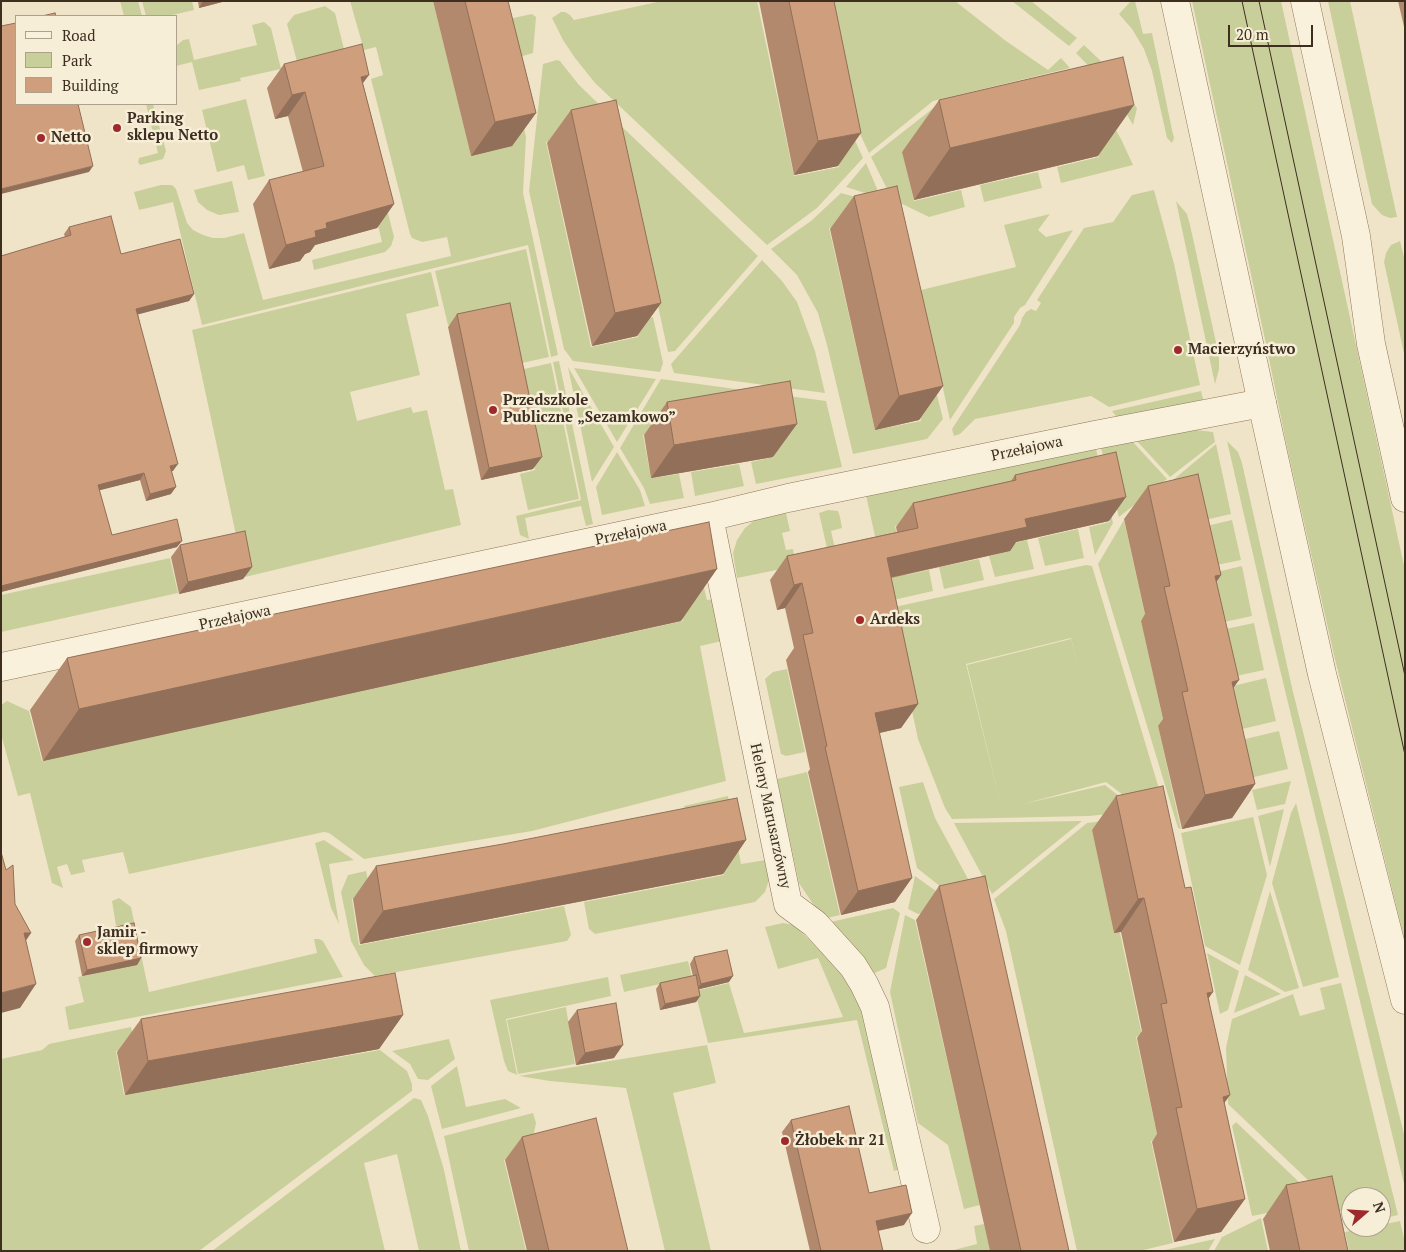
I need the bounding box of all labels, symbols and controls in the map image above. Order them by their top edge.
legend [15,15,178,105]
scale bar [1231,15,1316,47]
text: 20 m [1236,24,1269,44]
text: Road [62,25,95,45]
text: Park [62,50,92,70]
text: Building [62,75,119,95]
place label: Parking sklepu Netto [127,110,218,145]
marker: Parking sklepu Netto [111,122,123,134]
place label: Netto [51,129,91,147]
marker: Netto [35,132,47,144]
place label: Macierzyństwo [1188,341,1295,359]
marker: Macierzyństwo [1172,344,1184,356]
place label: Przedszkole Publiczne „Sezamkowo” [503,392,676,427]
marker: Przedszkole Publiczne „Sezamkowo” [487,404,499,416]
street label: Przełajowa [990,433,1064,465]
street label: Przełajowa [594,517,668,549]
street label: Przełajowa [198,602,272,634]
place label: Ardeks [870,611,920,629]
marker: Ardeks [854,614,866,626]
street label: Heleny Marusarzówny [746,742,794,890]
place label: Jamir - sklep firmowy [97,924,198,959]
marker: Jamir - sklep firmowy [81,936,93,948]
place label: Żłobek nr 21 [795,1132,885,1150]
marker: Żłobek nr 21 [779,1135,791,1147]
north arrow [1341,1187,1391,1237]
text: N [1369,1199,1390,1215]

